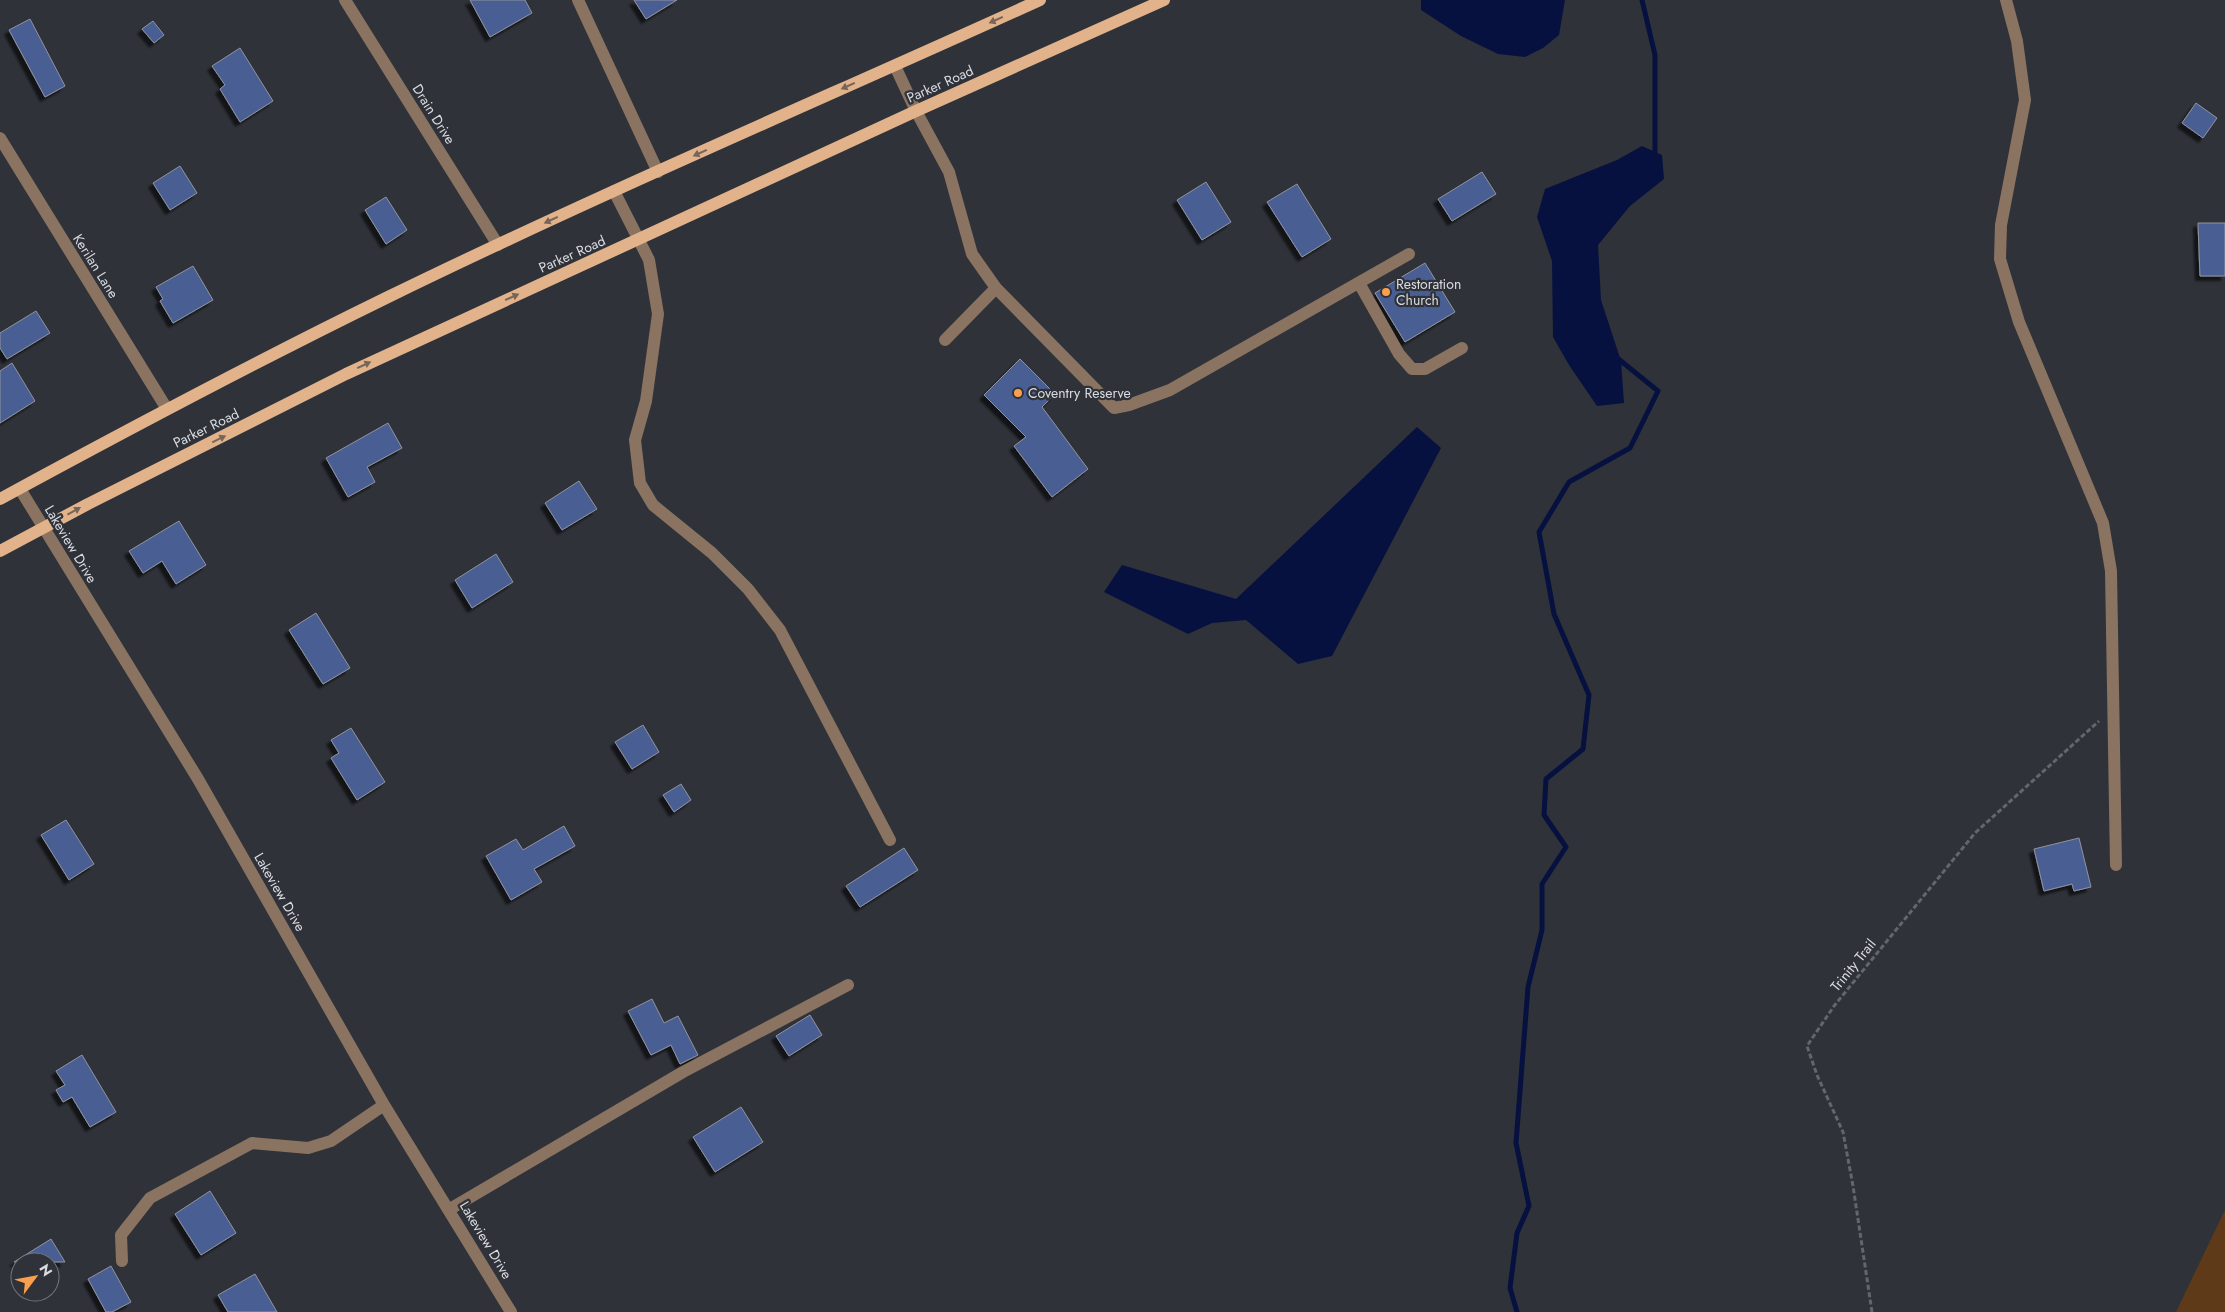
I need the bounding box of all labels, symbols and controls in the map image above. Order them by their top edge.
one-way arrow [989,17,1003,25]
street label: Parker Road [903,60,977,108]
street label: Drain Drive [408,80,460,148]
one-way arrow [841,83,855,91]
one-way arrow [692,149,707,158]
one-way arrow [544,216,558,224]
street label: Kerilan Lane [68,230,124,302]
street label: Parker Road [535,230,609,278]
place label: Restoration Church [1396,274,1461,310]
marker: Restoration Church [1380,286,1392,298]
one-way arrow [505,293,519,301]
one-way arrow [357,361,371,369]
place label: Coventry Reserve [1028,383,1131,403]
marker: Coventry Reserve [1012,387,1024,399]
street label: Parker Road [170,403,242,453]
one-way arrow [212,434,226,442]
street label: Lakeview Drive [40,501,102,587]
one-way arrow [67,507,81,515]
street label: Lakeview Drive [249,849,311,935]
street label: Trinity Trail [1826,934,1880,996]
street label: Lakeview Drive [455,1197,517,1283]
north arrow [10,1252,60,1302]
text: N [35,1260,57,1280]

